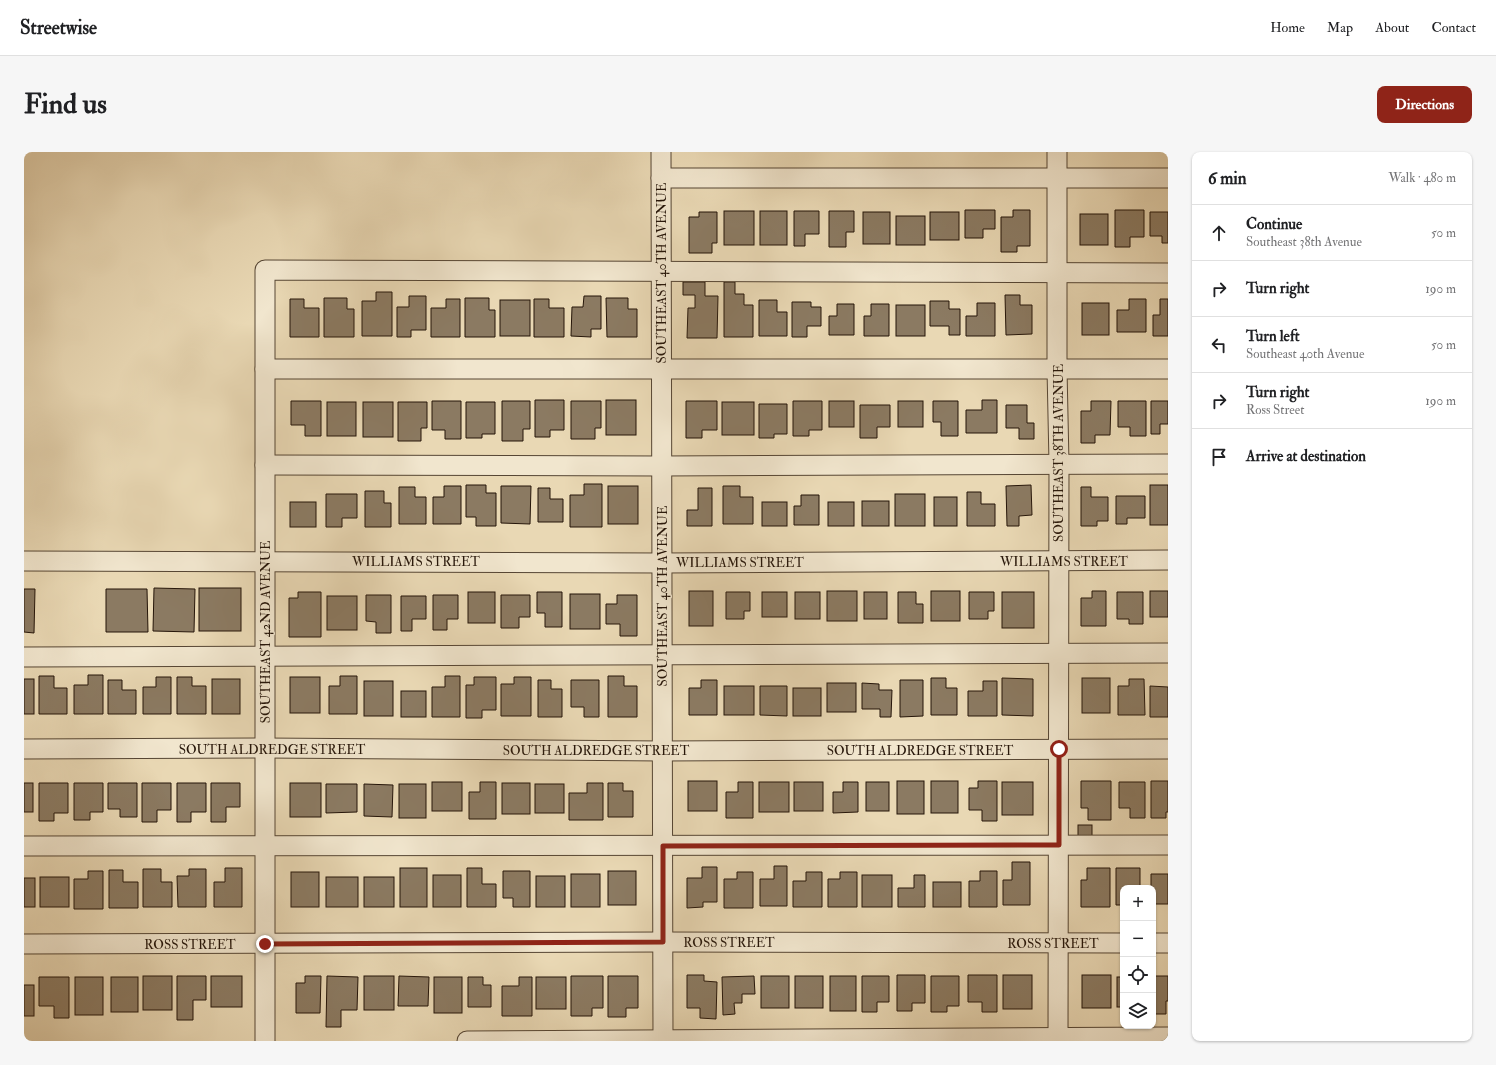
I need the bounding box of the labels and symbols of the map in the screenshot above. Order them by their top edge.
street label: SOUTHEAST 40TH AVENUE [654,183,670,363]
street label: SOUTHEAST 38TH AVENUE [1051,364,1067,542]
street label: SOUTHEAST 40TH AVENUE [655,506,671,686]
street label: SOUTHEAST 42ND AVENUE [258,541,274,723]
street label: WILLIAMS STREET [351,554,480,570]
street label: WILLIAMS STREET [999,554,1128,570]
street label: WILLIAMS STREET [675,555,804,571]
route start [1050,740,1068,758]
street label: SOUTH ALDREDGE STREET [179,742,366,758]
street label: SOUTH ALDREDGE STREET [503,743,690,759]
street label: SOUTH ALDREDGE STREET [827,743,1014,759]
route end [256,935,274,953]
street label: ROSS STREET [683,935,775,951]
street label: ROSS STREET [1007,936,1099,952]
street label: ROSS STREET [144,937,236,953]

